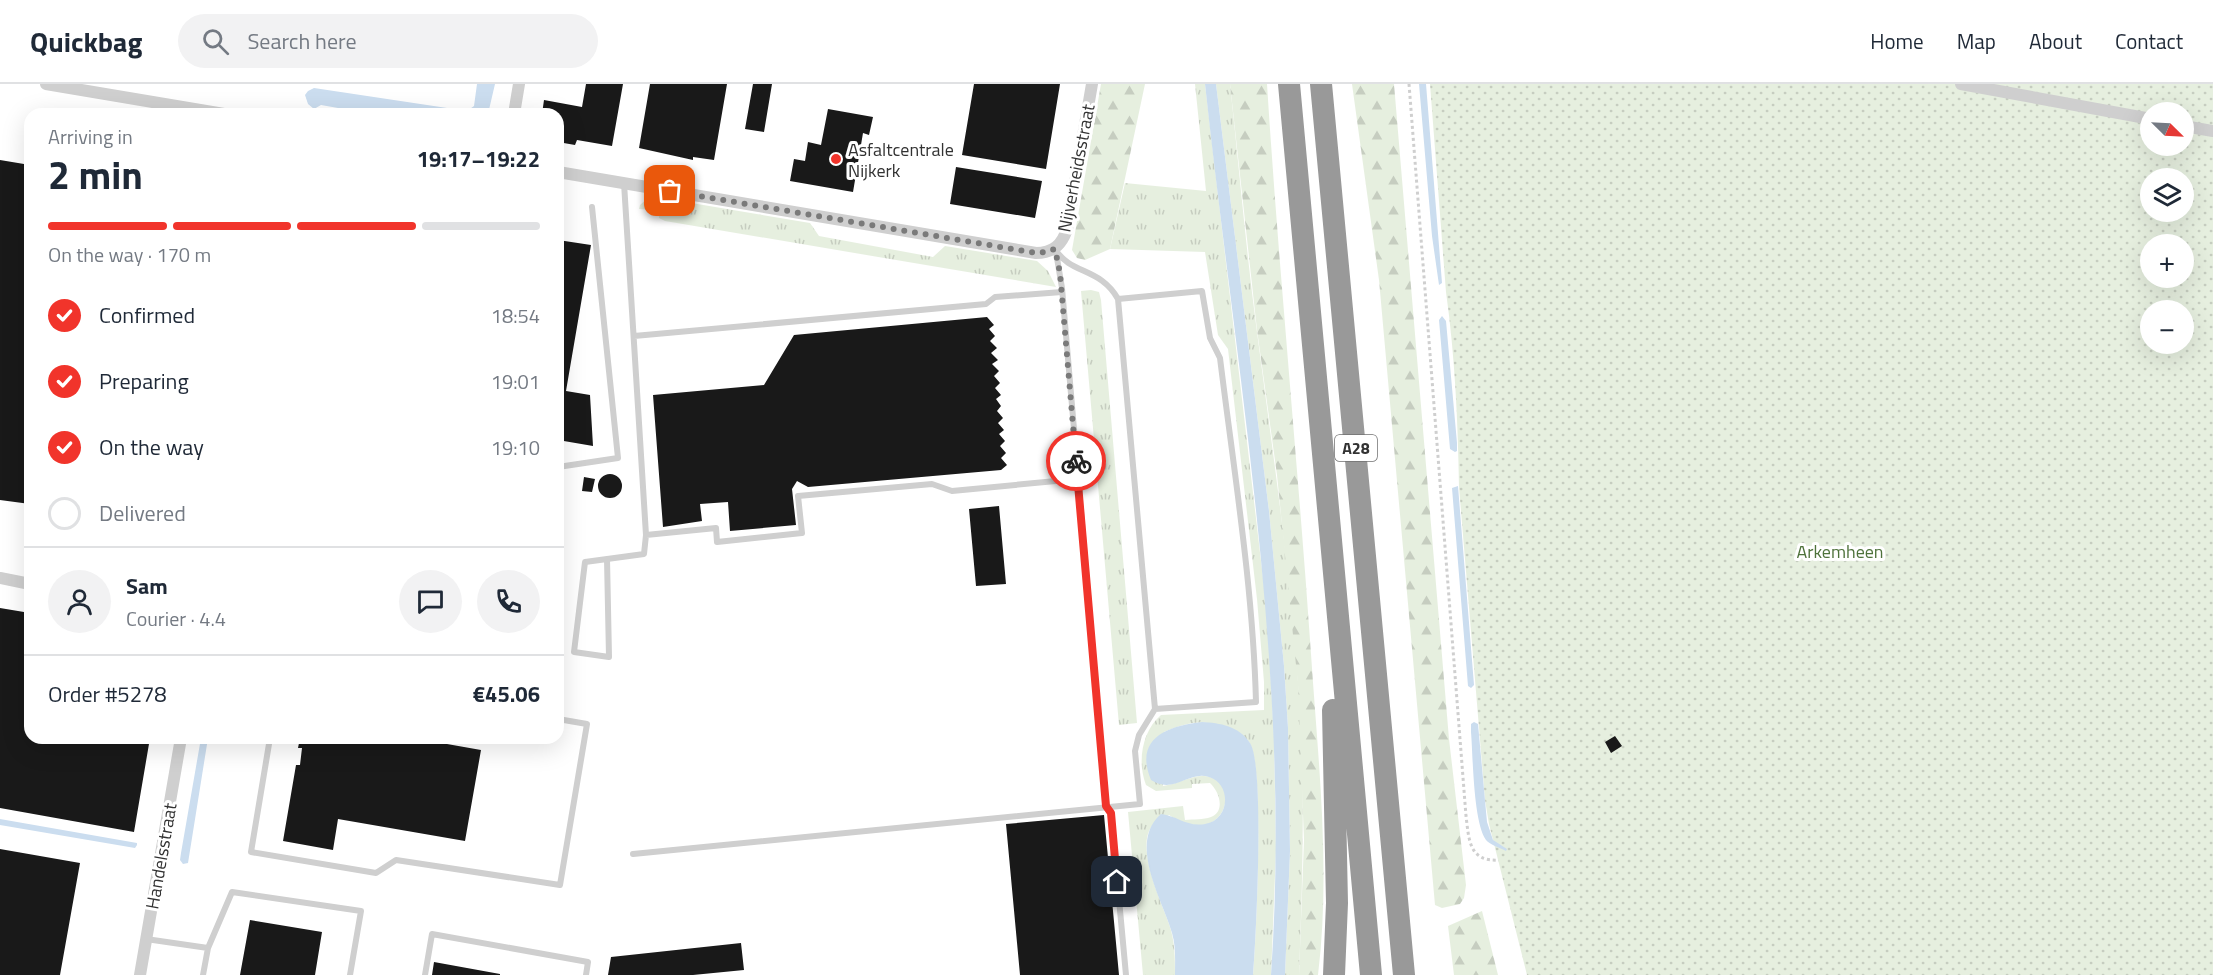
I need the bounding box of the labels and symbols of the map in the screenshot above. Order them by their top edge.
street label: Nijverheidsstraat [1050,101,1102,234]
north arrow [2140,102,2194,156]
place label: Asfaltcentrale Nijkerk [848,136,954,184]
marker: Asfaltcentrale Nijkerk [829,152,843,166]
pin [644,165,695,216]
courier [1046,431,1106,491]
road number: A28 [1335,435,1377,461]
park label: Arkemheen [1797,538,1884,565]
street label: Handelsstraat [138,800,184,911]
pin [1091,856,1142,907]

